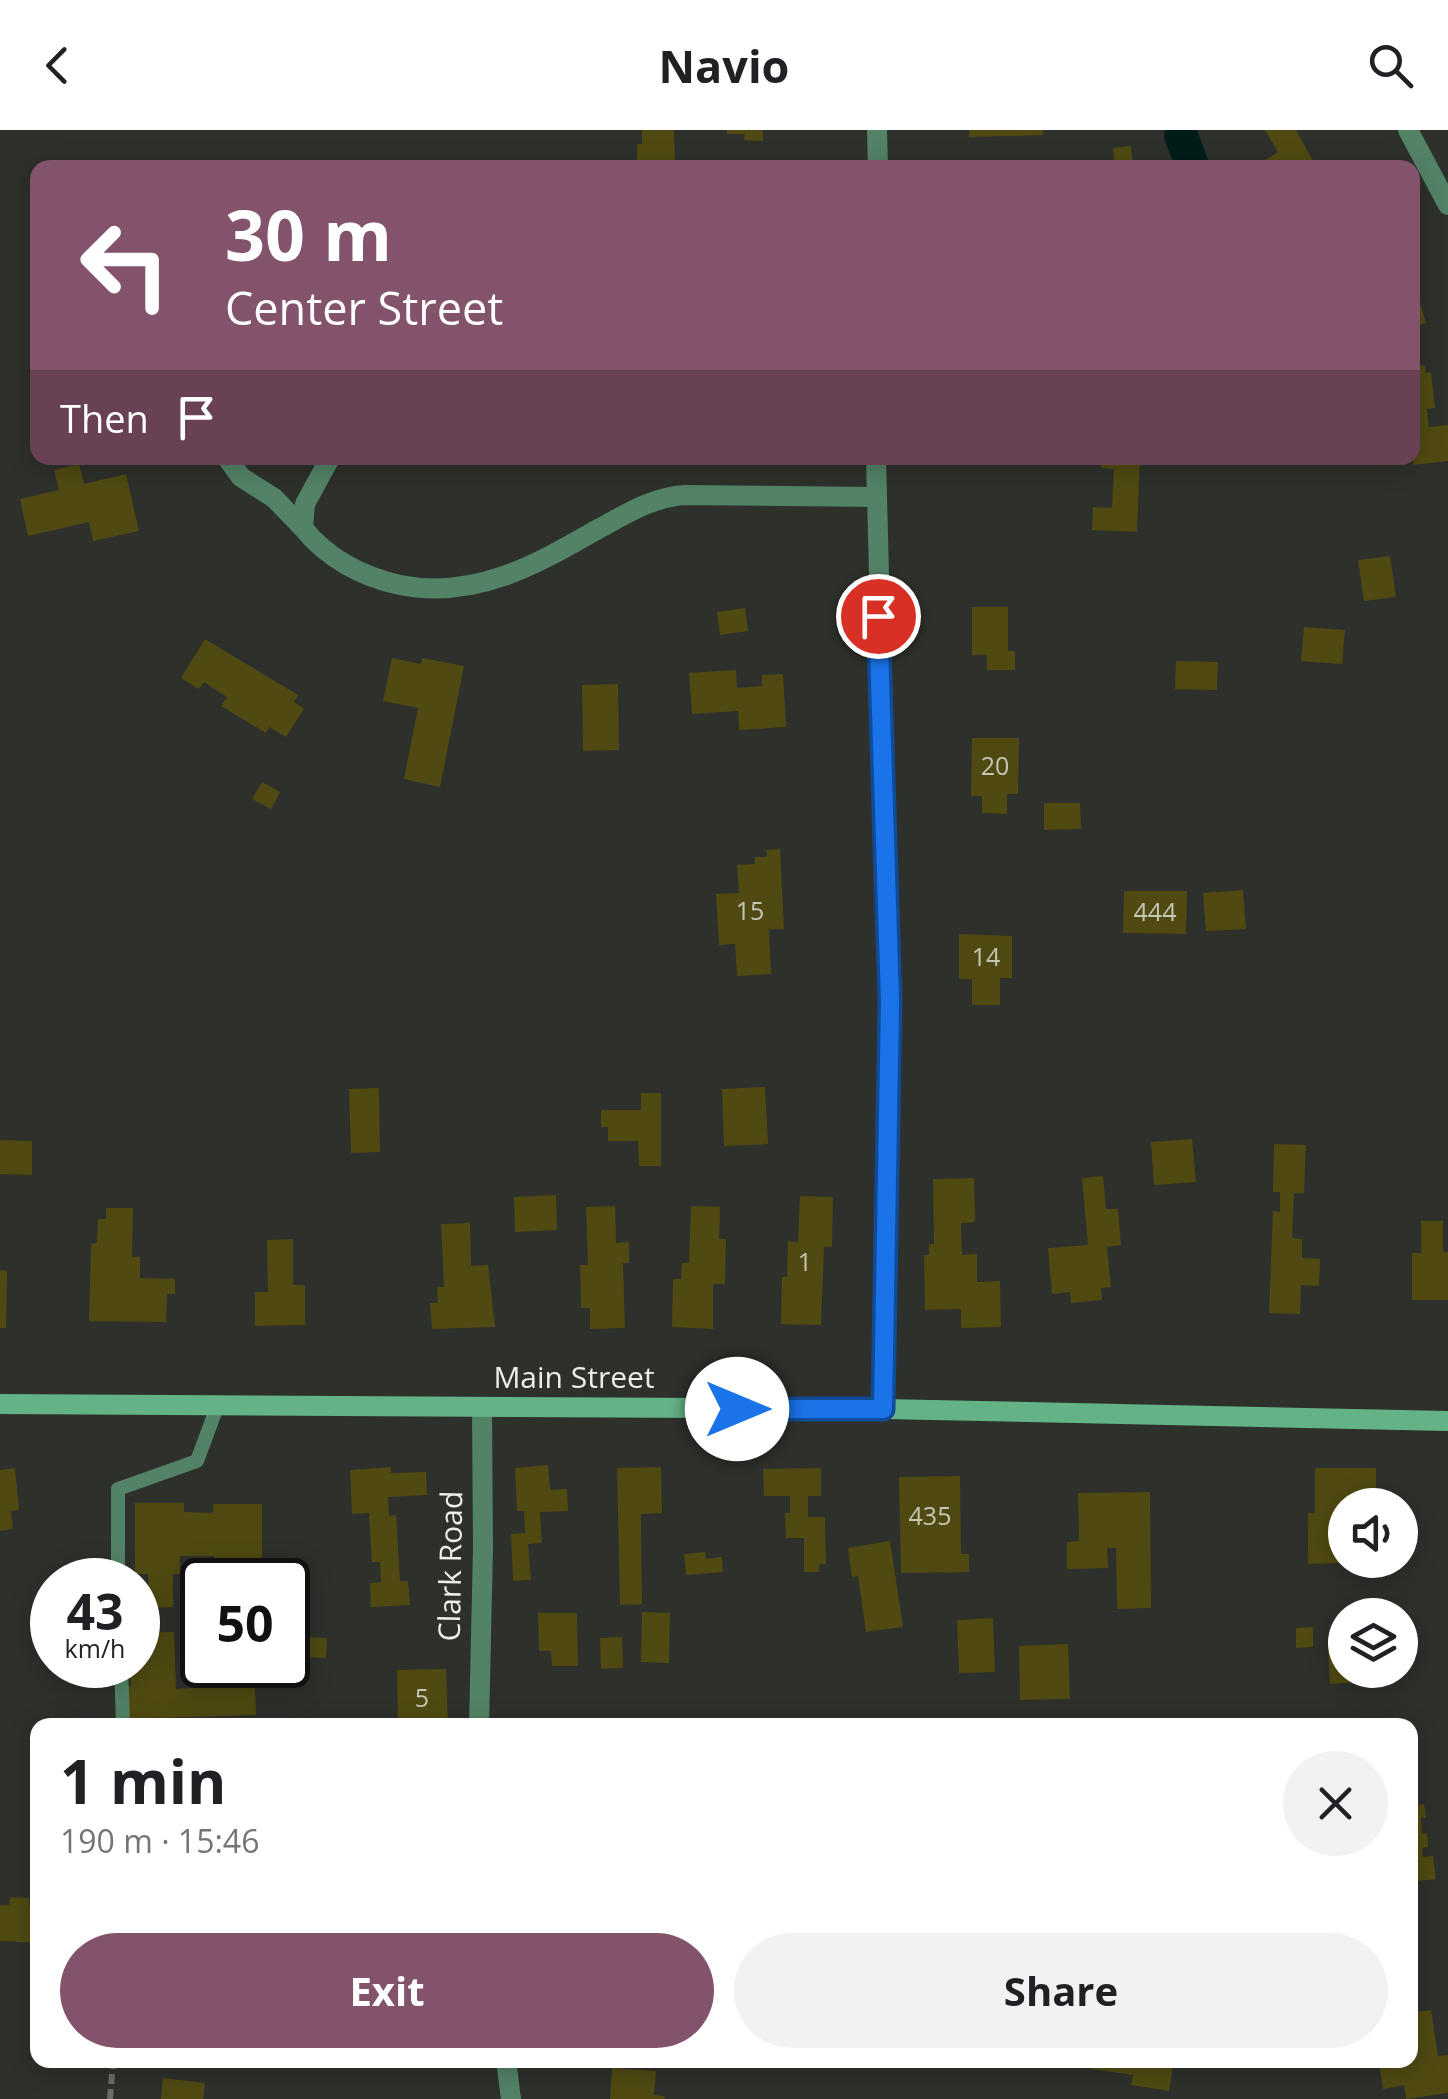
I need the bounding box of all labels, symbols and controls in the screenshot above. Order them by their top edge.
text: Navio [659,35,789,96]
icon: back [30,38,85,93]
icon: search [1363,38,1418,93]
text: 30 m [225,186,392,282]
icon: left [60,200,190,330]
text: Center Street [225,277,503,338]
icon: arrive [169,390,224,445]
text: Then [60,392,149,444]
pin [836,574,921,659]
icon: arrive [851,589,906,644]
house number: 20 [981,748,1009,782]
house number: 15 [736,893,764,927]
house number: 444 [1134,894,1176,928]
house number: 14 [972,939,1000,973]
house number: 1 [798,1244,812,1278]
street label: Main Street [493,1356,655,1397]
position arrow [685,1357,789,1461]
map controls [1328,1488,1418,1688]
button: sound [1328,1488,1418,1578]
street label: Clark Road [428,1490,471,1642]
house number: 435 [909,1498,951,1532]
speed limit sign: 50 [180,1558,310,1688]
text: 43 [66,1577,124,1645]
button: layers [1328,1598,1418,1688]
text: km/h [65,1631,125,1665]
house number: 5 [415,1680,429,1714]
text: 1 min [60,1740,227,1822]
button: close [1283,1751,1388,1856]
text: 190 m · 15:46 [60,1819,259,1862]
button: Exit [60,1933,714,2048]
button: Share [734,1933,1388,2048]

